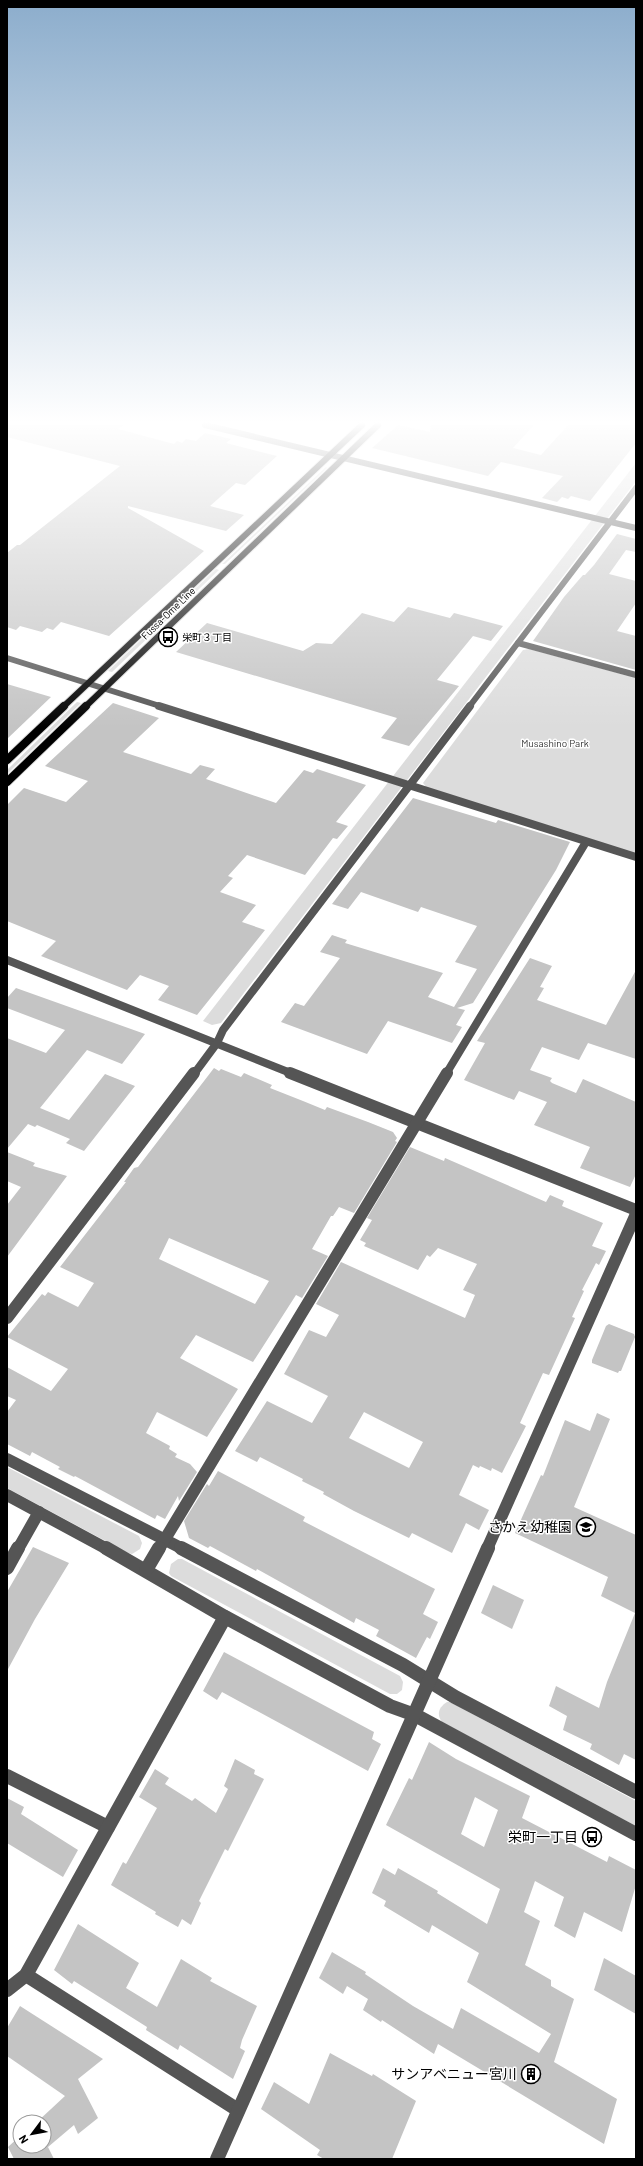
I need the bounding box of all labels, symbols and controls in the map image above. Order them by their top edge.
street label: Fussa-Ome Line [139,584,197,642]
bus stop icon: 栄町３丁目 [157,626,179,648]
place label: 栄町３丁目 [182,631,232,643]
park label: Musashino Park [521,737,589,749]
school or university icon: さかえ幼稚園 [575,1516,597,1538]
place label: さかえ幼稚園 [488,1518,572,1535]
bus stop icon: 栄町一丁目 [581,1826,603,1848]
place label: 栄町一丁目 [508,1828,578,1845]
building icon: サンアベニュー宮川 [520,2063,542,2085]
place label: サンアベニュー宮川 [391,2065,517,2082]
north arrow [12,2114,52,2154]
text: N [16,2133,31,2146]

